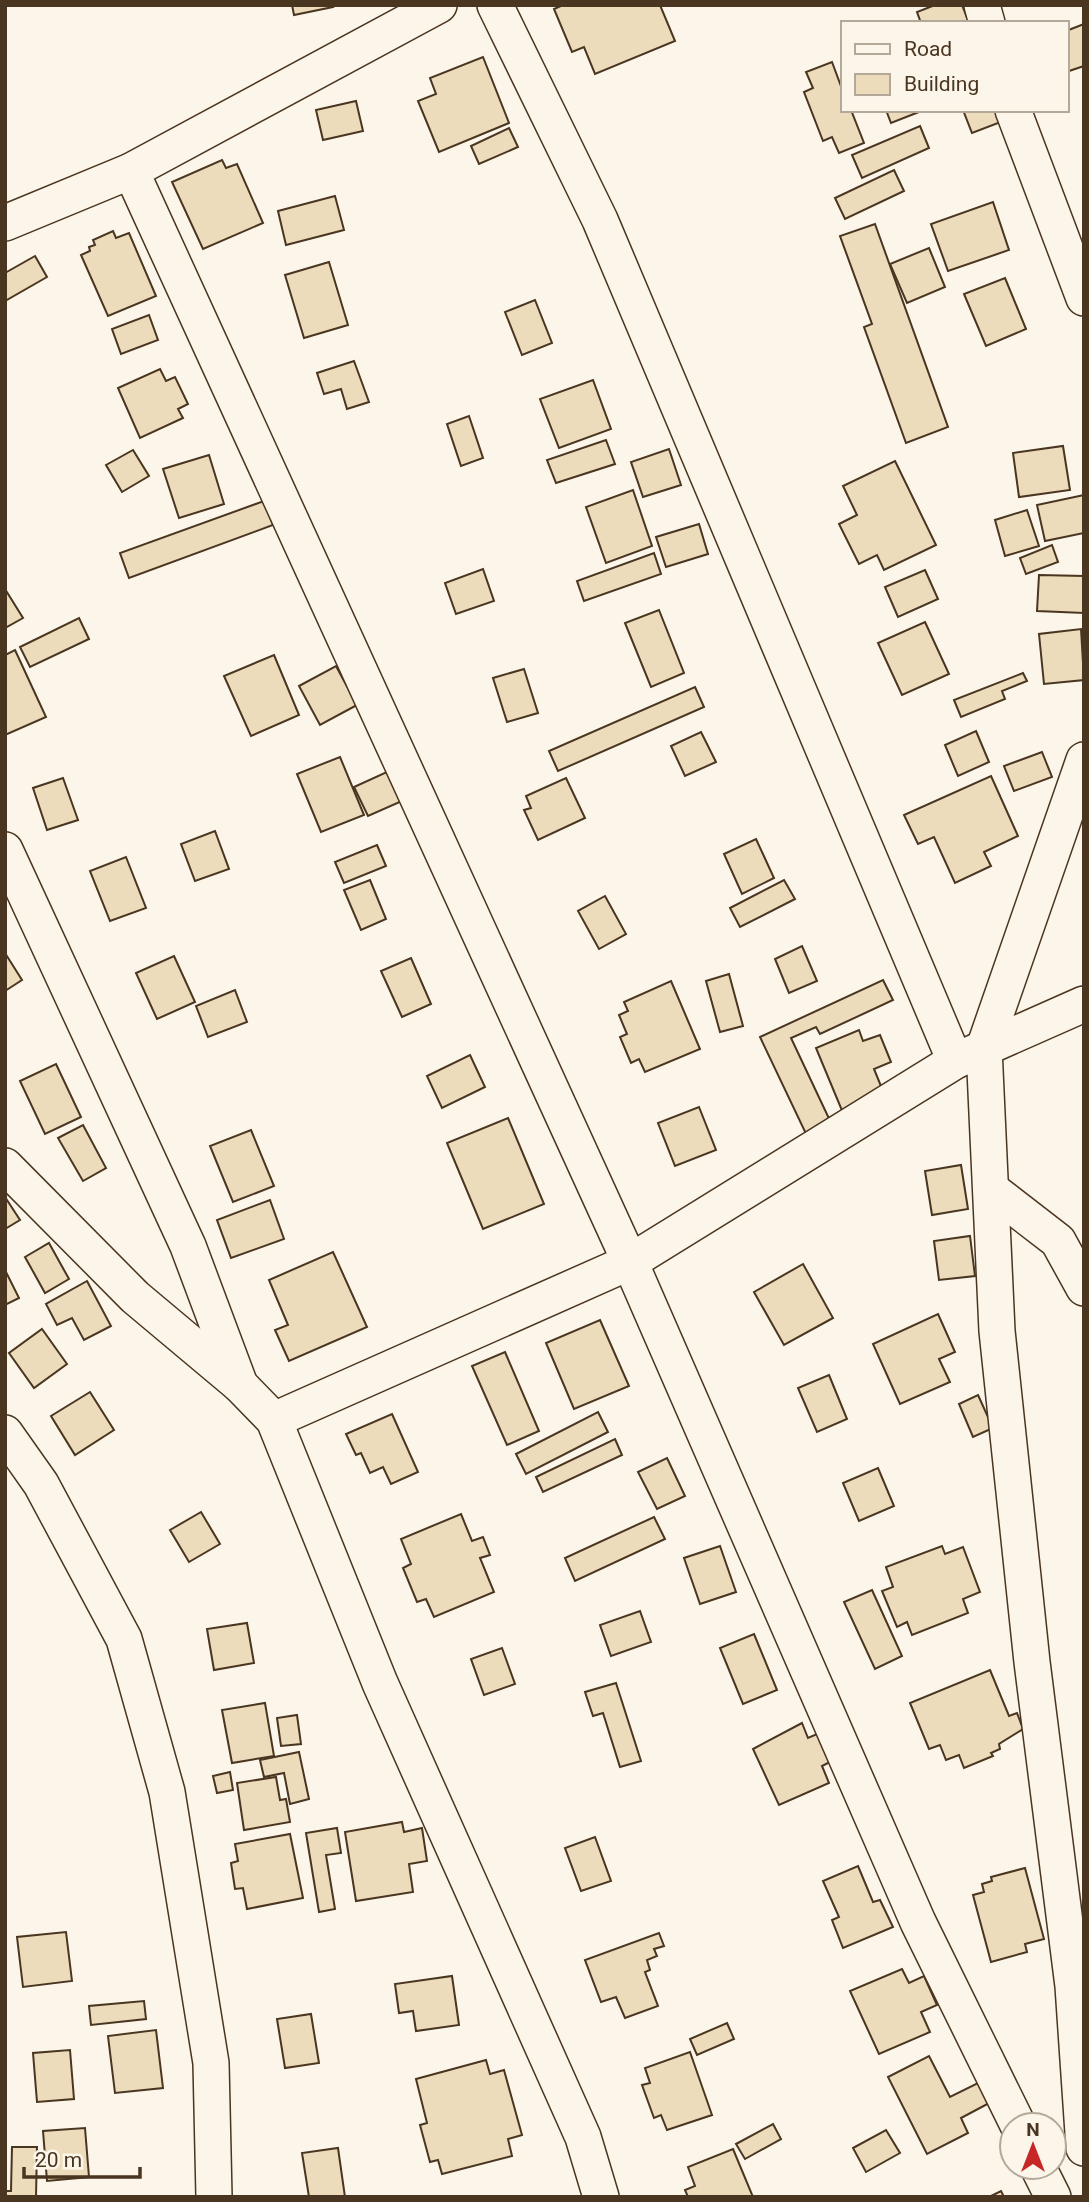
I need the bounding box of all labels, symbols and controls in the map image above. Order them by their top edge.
legend [841,21,1068,112]
text: Road [904,37,952,61]
text: Building [904,72,979,96]
north arrow [998,2111,1068,2181]
text: N [1026,2118,1040,2141]
scale bar [24,2136,140,2180]
text: 20 m [35,2148,82,2172]

